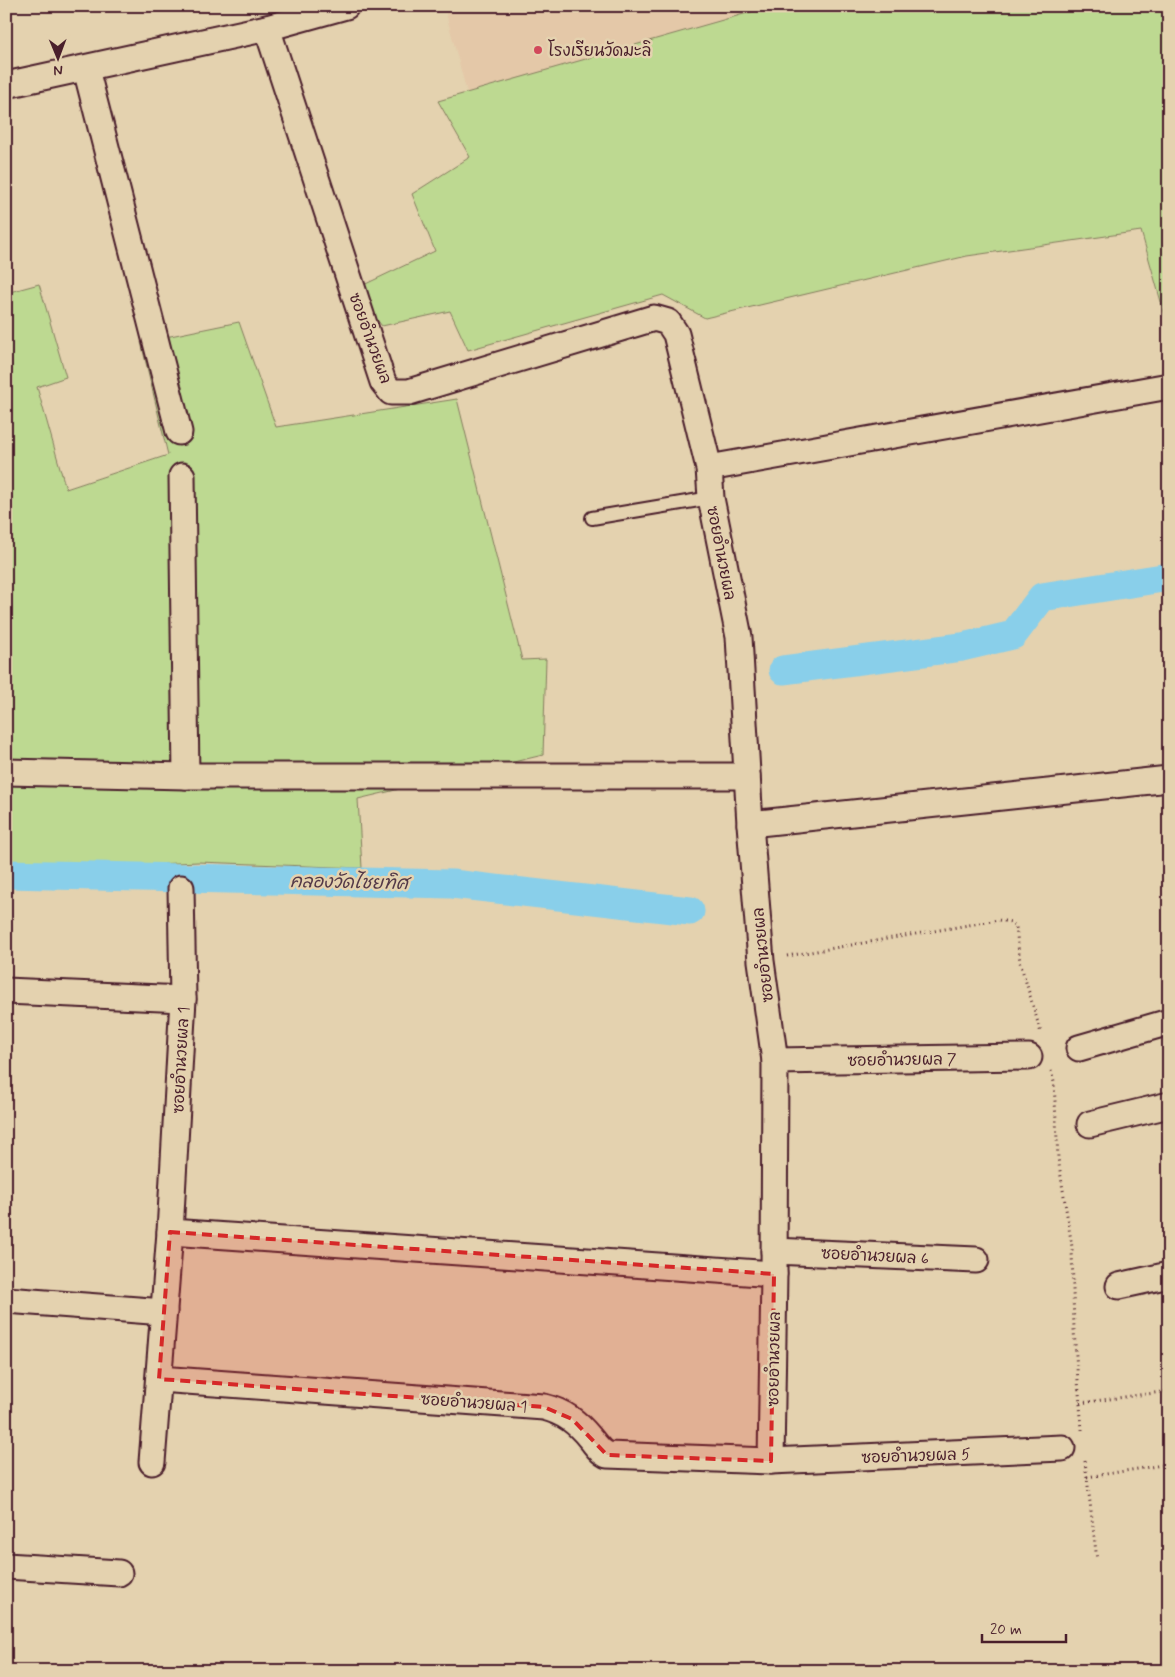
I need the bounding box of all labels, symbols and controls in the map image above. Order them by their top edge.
north arrow [32,32,82,82]
place label: โรงเรียนวัดมะลิ [548,39,651,62]
marker: โรงเรียนวัดมะลิ [532,44,544,56]
text: N [53,61,63,79]
street label: ซอยอำนวยผล [343,290,397,387]
street label: ซอยอำนวยผล [701,504,741,602]
water label: คลองวัดไชยทิศ [290,869,413,896]
street label: ซอยอำนวยผล [747,906,779,1004]
street label: ซอยอำนวยผล 1 [167,1006,195,1114]
street label: ซอยอำนวยผล 7 [847,1048,957,1072]
street label: ซอยอำนวยผล 6 [820,1242,929,1270]
street label: ซอยอำนวยผล [762,1311,786,1407]
street label: ซอยอำนวยผล 1 [420,1388,528,1418]
street label: ซอยอำนวยผล 5 [861,1443,971,1469]
scale bar [982,1612,1066,1644]
text: 20 m [990,1620,1022,1640]

